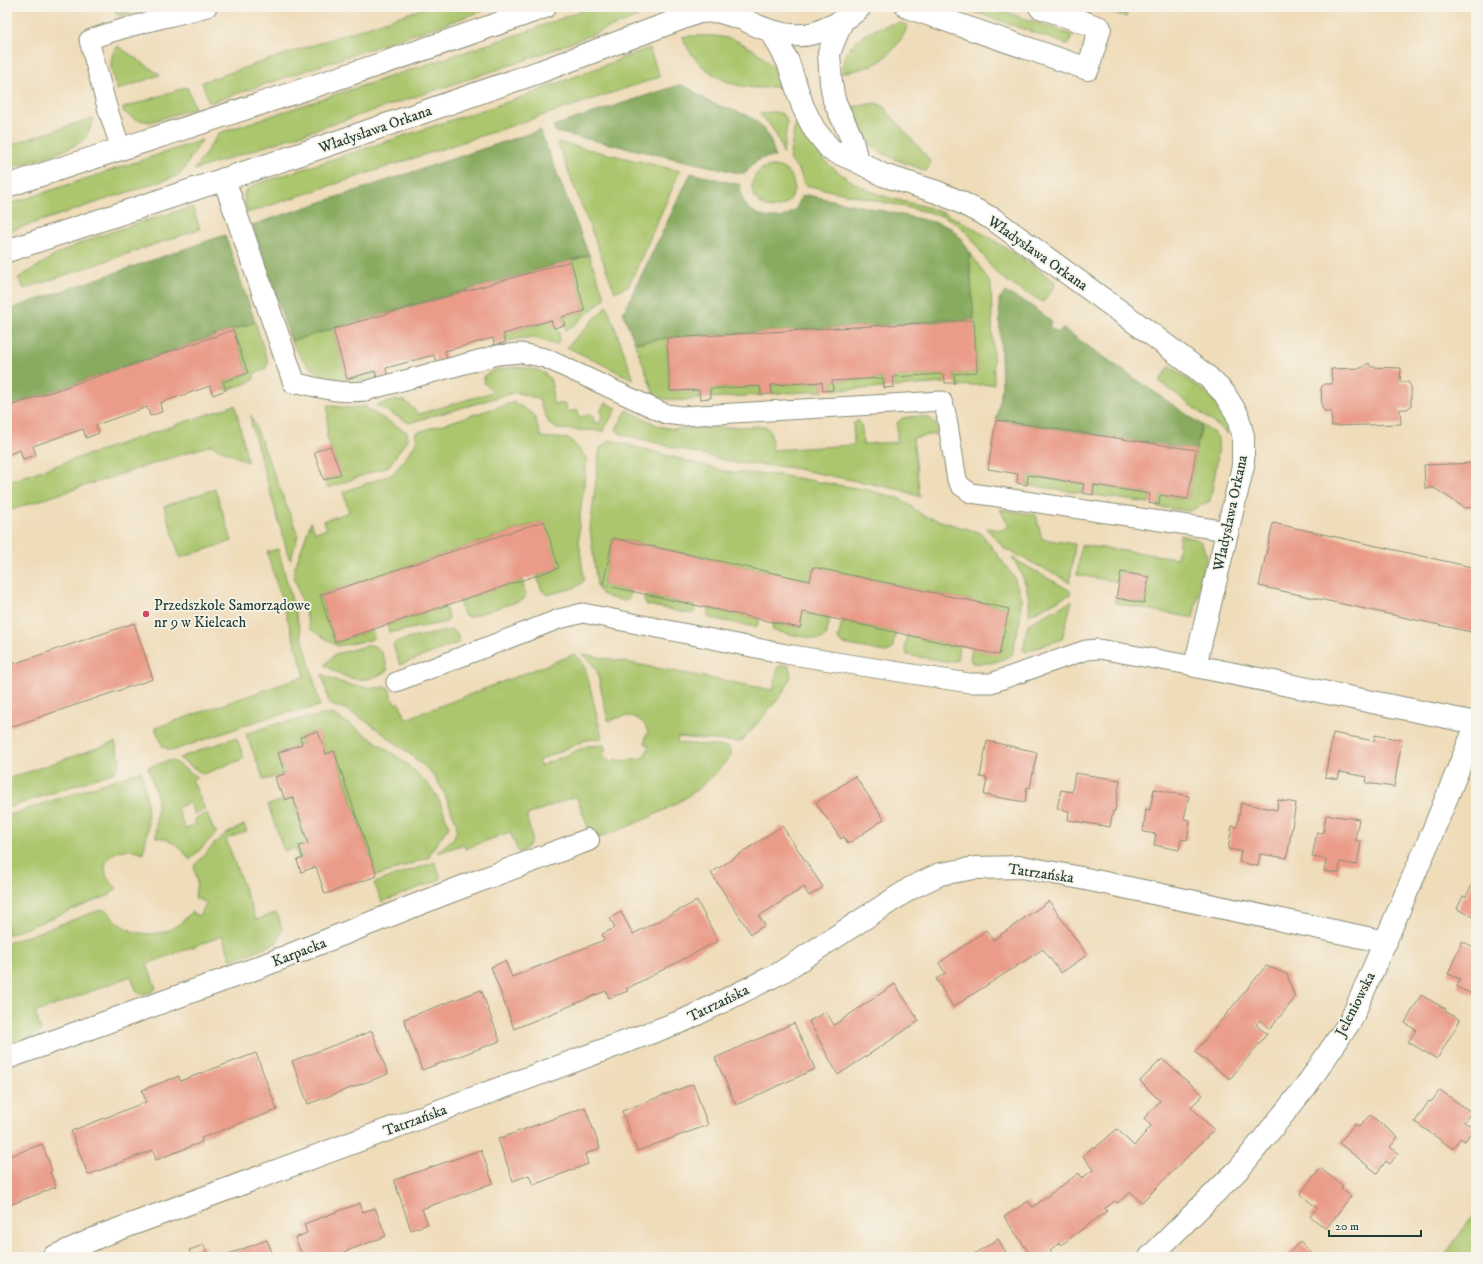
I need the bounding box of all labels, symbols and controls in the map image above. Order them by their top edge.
street label: Władysława Orkana [315,101,435,158]
street label: Władysława Orkana [983,211,1092,295]
street label: Władysława Orkana [1209,453,1252,574]
place label: Przedszkole Samorządowe nr 9 w Kielcach [154,596,310,632]
marker: Przedszkole Samorządowe nr 9 w Kielcach [141,609,151,619]
street label: Tatrzańska [1007,859,1076,888]
street label: Karpacka [269,933,330,971]
street label: Jeleniowska [1330,968,1380,1041]
street label: Tatrzańska [684,980,753,1027]
street label: Tatrzańska [381,1100,450,1141]
scale bar [1329,1212,1421,1238]
text: 20 m [1335,1219,1359,1234]

